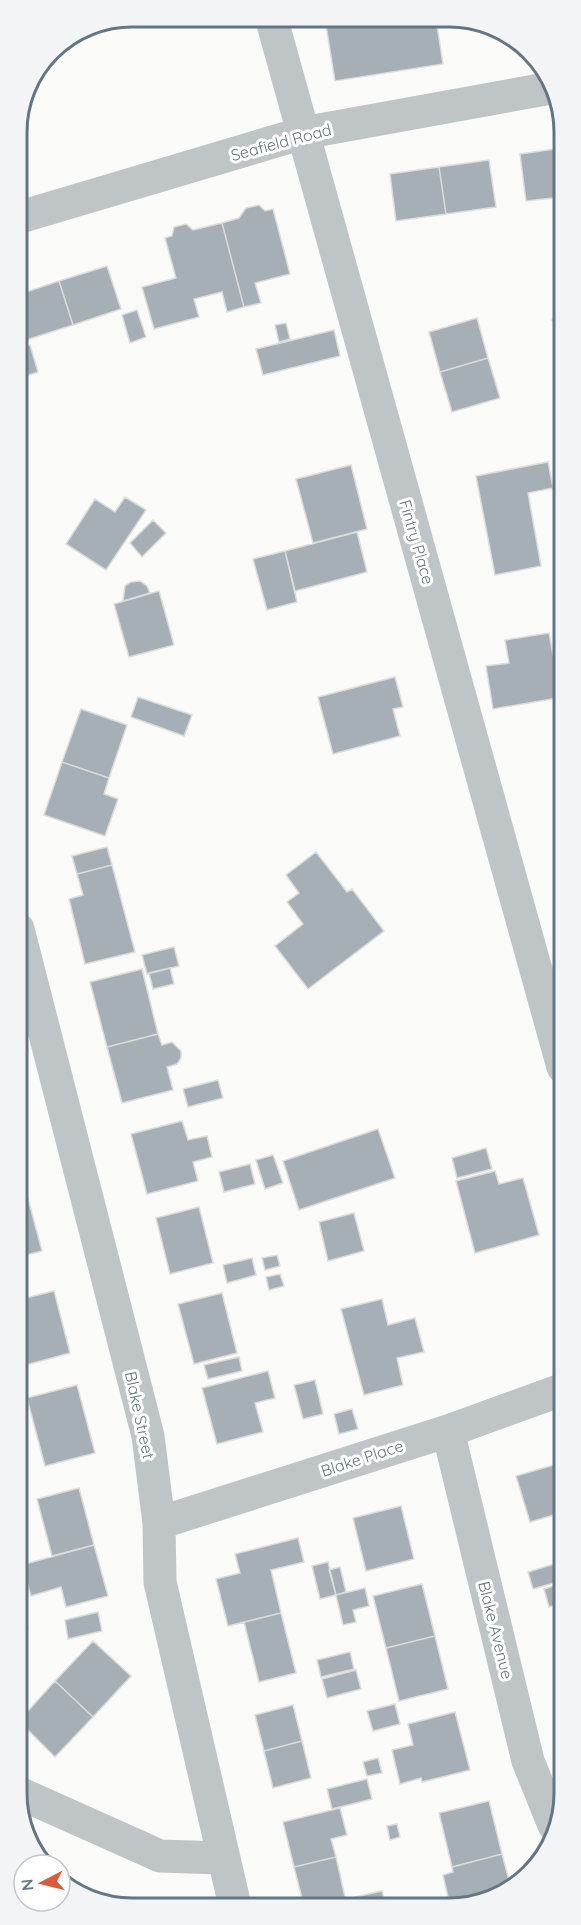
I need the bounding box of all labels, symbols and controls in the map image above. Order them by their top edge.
street label: Seafield Road [229,119,333,165]
street label: Fintry Place [395,497,439,587]
street label: Blake Street [121,1369,159,1461]
street label: Blake Place [318,1435,406,1481]
street label: Blake Avenue [474,1579,518,1681]
north arrow [12,1853,72,1913]
text: N [16,1878,38,1892]

